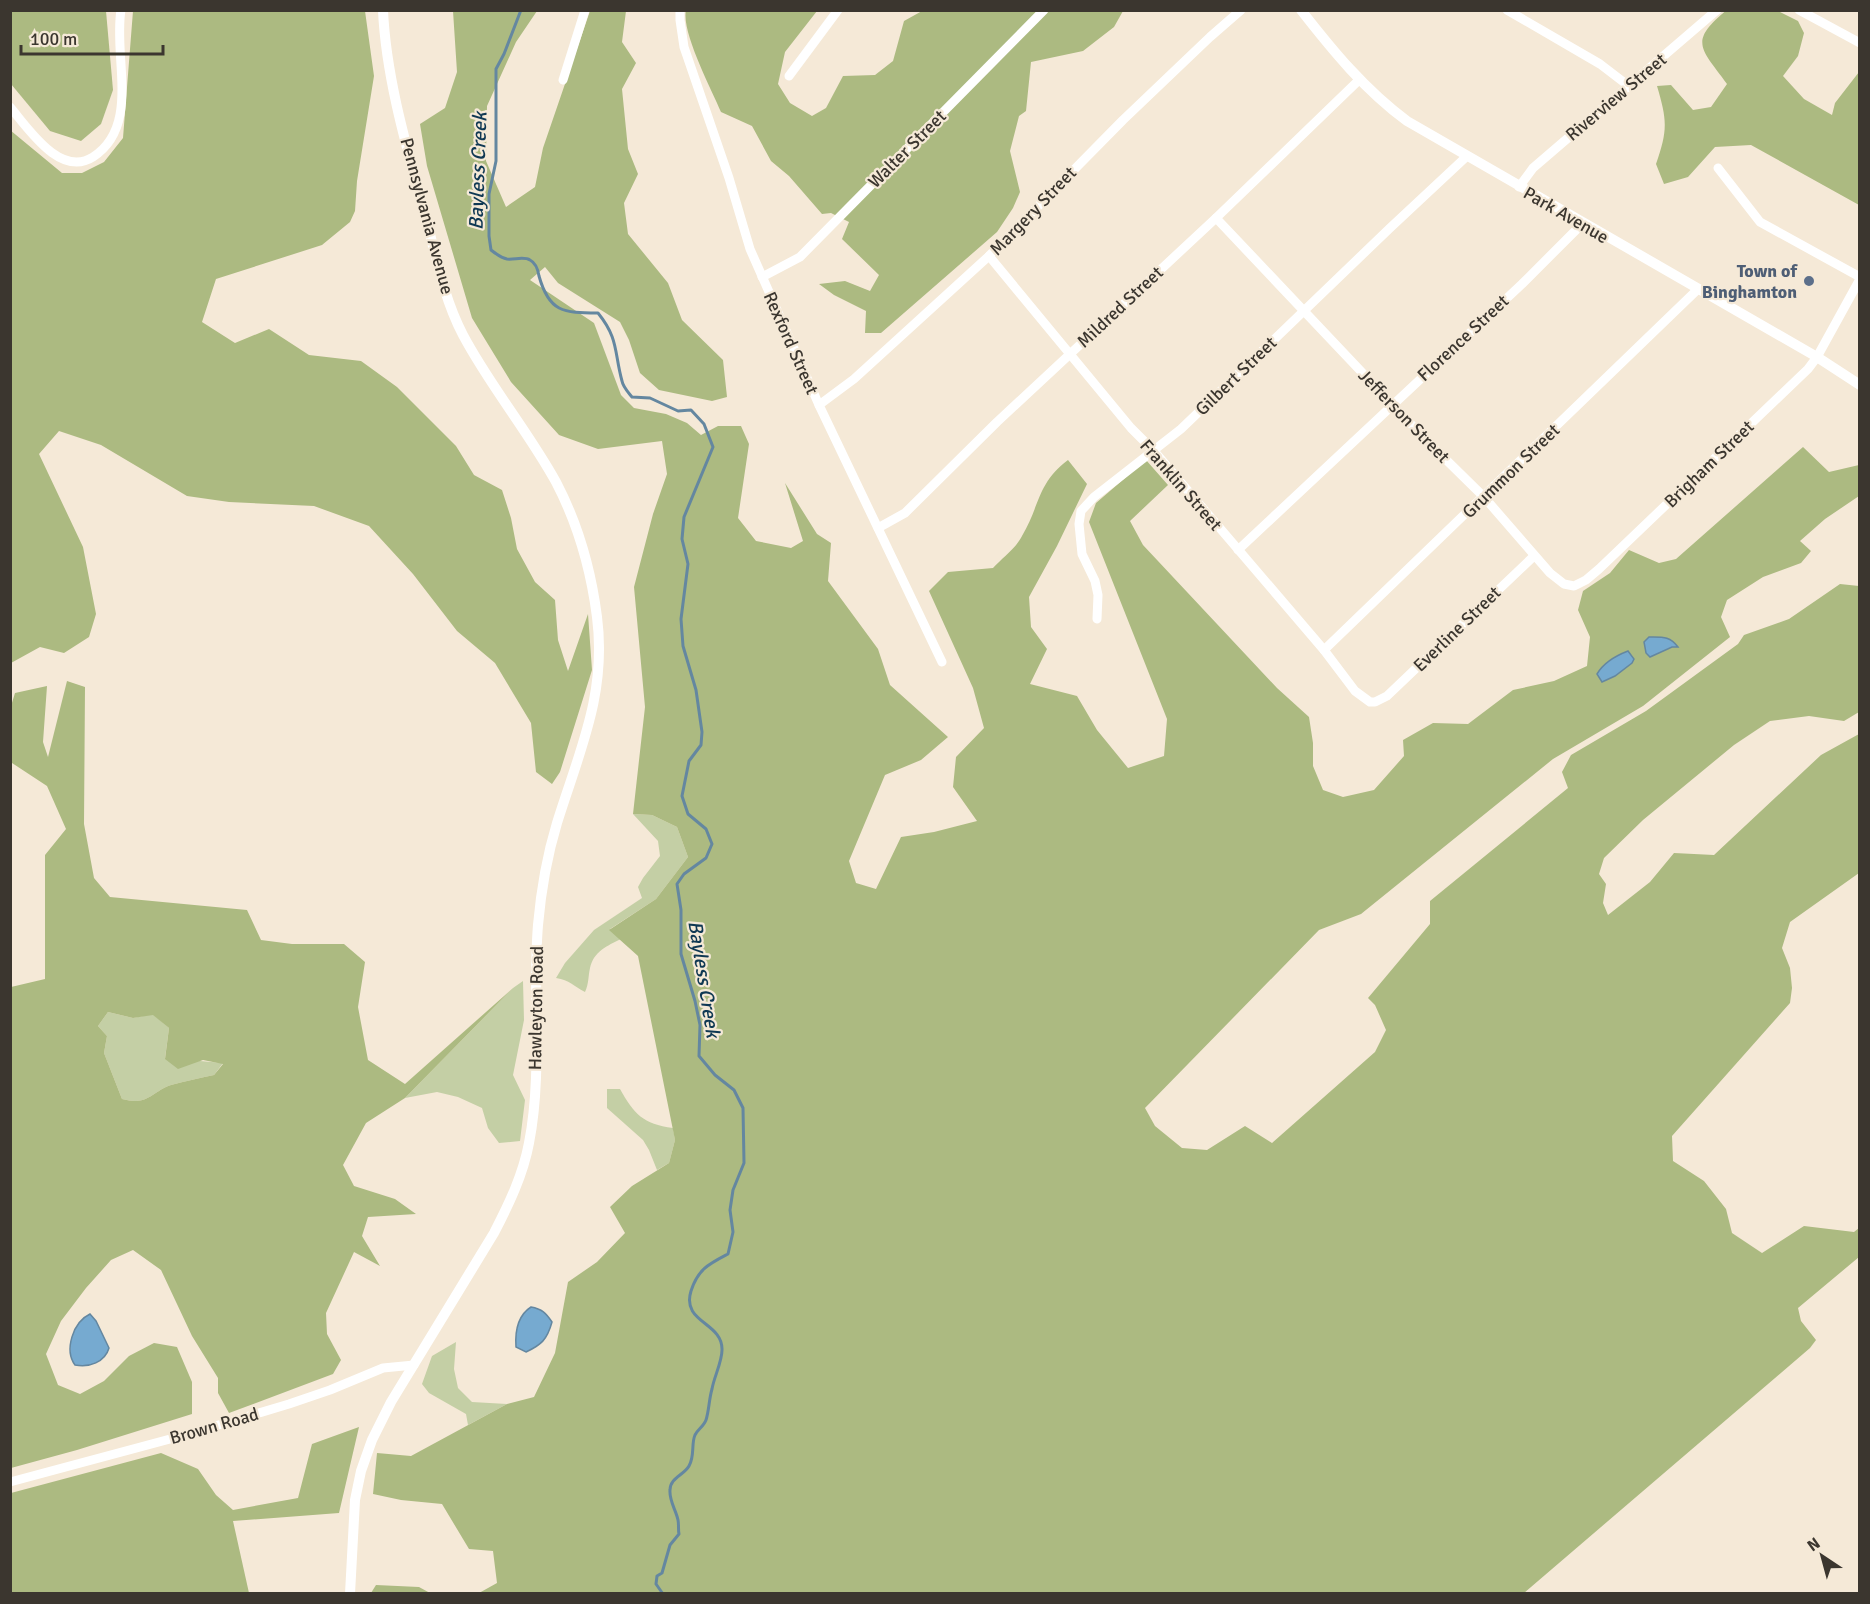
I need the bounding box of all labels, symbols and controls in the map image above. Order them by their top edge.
scale bar [21,18,164,56]
text: 100 m [30,28,77,50]
street label: Riverview Street [1561,48,1671,146]
street label: Walter Street [863,105,951,193]
water label: Bayless Creek [463,110,493,230]
street label: Pennsylvania Avenue [396,135,458,297]
street label: Margery Street [985,162,1081,260]
street label: Park Avenue [1519,182,1613,248]
place label: Town of Binghamton [1702,260,1798,303]
street label: Mildred Street [1072,262,1168,352]
marker: Town of Binghamton [1802,274,1816,288]
street label: Rexford Street [759,288,823,398]
street label: Florence Street [1413,290,1513,386]
street label: Gilbert Street [1191,332,1281,420]
street label: Jefferson Street [1354,364,1454,468]
street label: Brigham Street [1660,416,1758,512]
street label: Grummon Street [1458,419,1564,523]
street label: Franklin Street [1135,435,1227,535]
street label: Everline Street [1409,582,1505,676]
water label: Bayless Creek [682,919,726,1041]
street label: Hawleyton Road [524,946,548,1070]
street label: Brown Road [167,1403,261,1449]
north arrow [1792,1526,1852,1586]
text: N [1803,1533,1824,1556]

